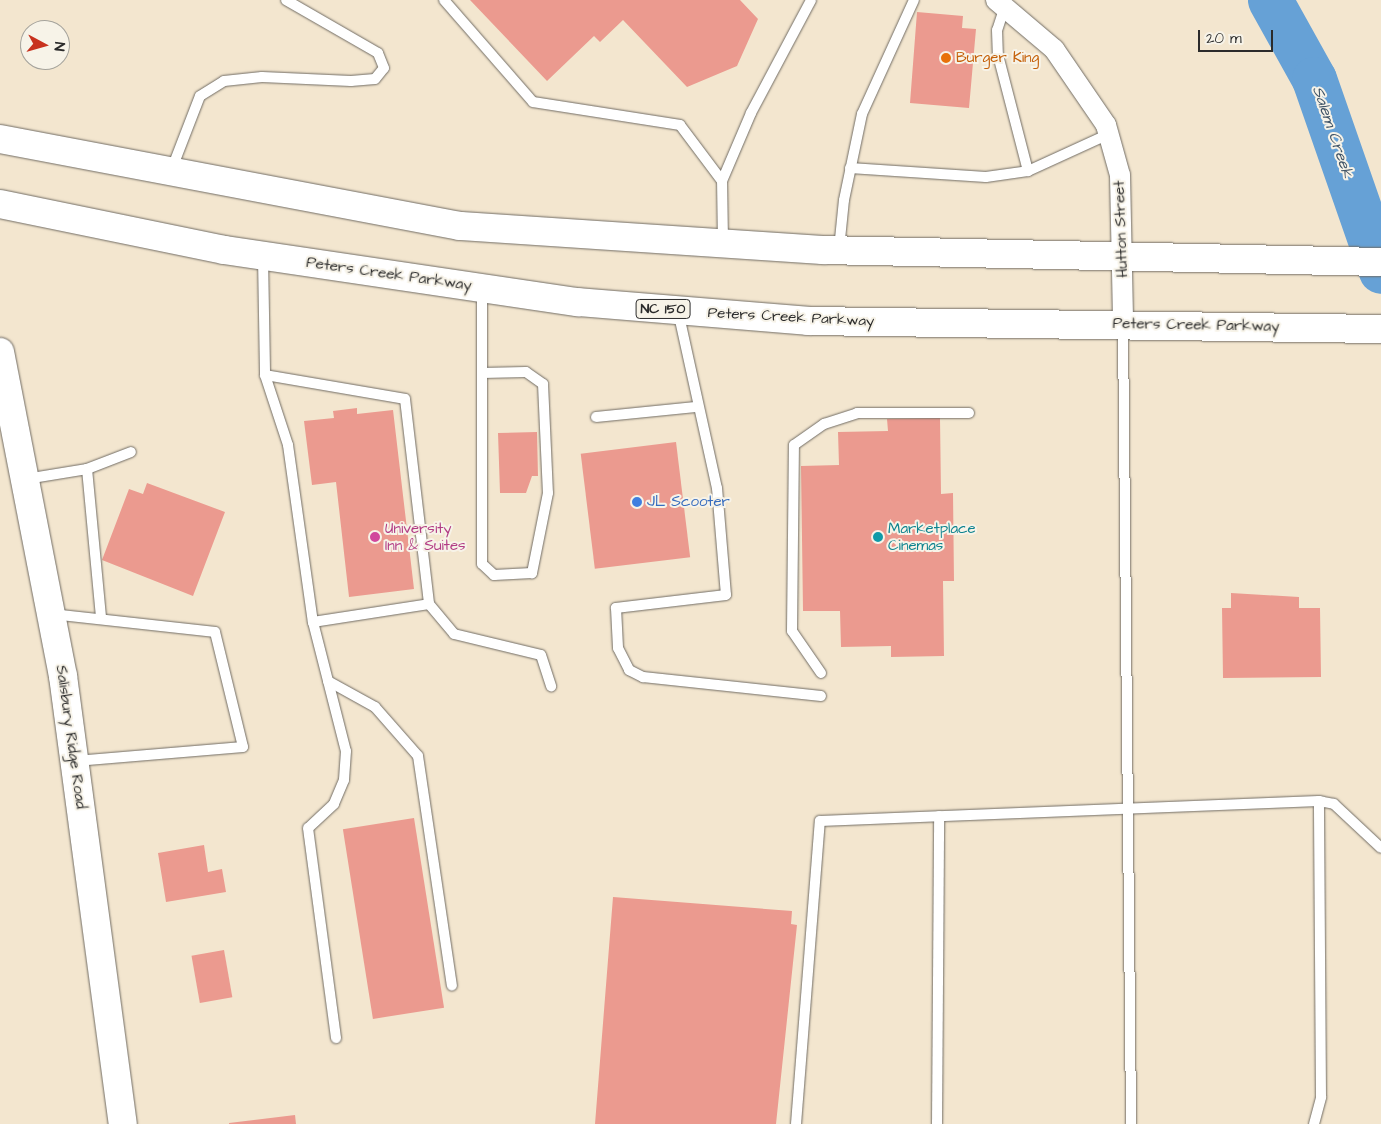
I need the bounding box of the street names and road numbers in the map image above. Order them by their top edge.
street label: Hutton Street [1110,180,1132,278]
street label: Peters Creek Parkway [305,253,473,295]
road number: NC 150 [636,298,690,320]
street label: Peters Creek Parkway [707,304,875,330]
street label: Peters Creek Parkway [1113,315,1279,335]
street label: Salisbury Ridge Road [52,664,90,810]

